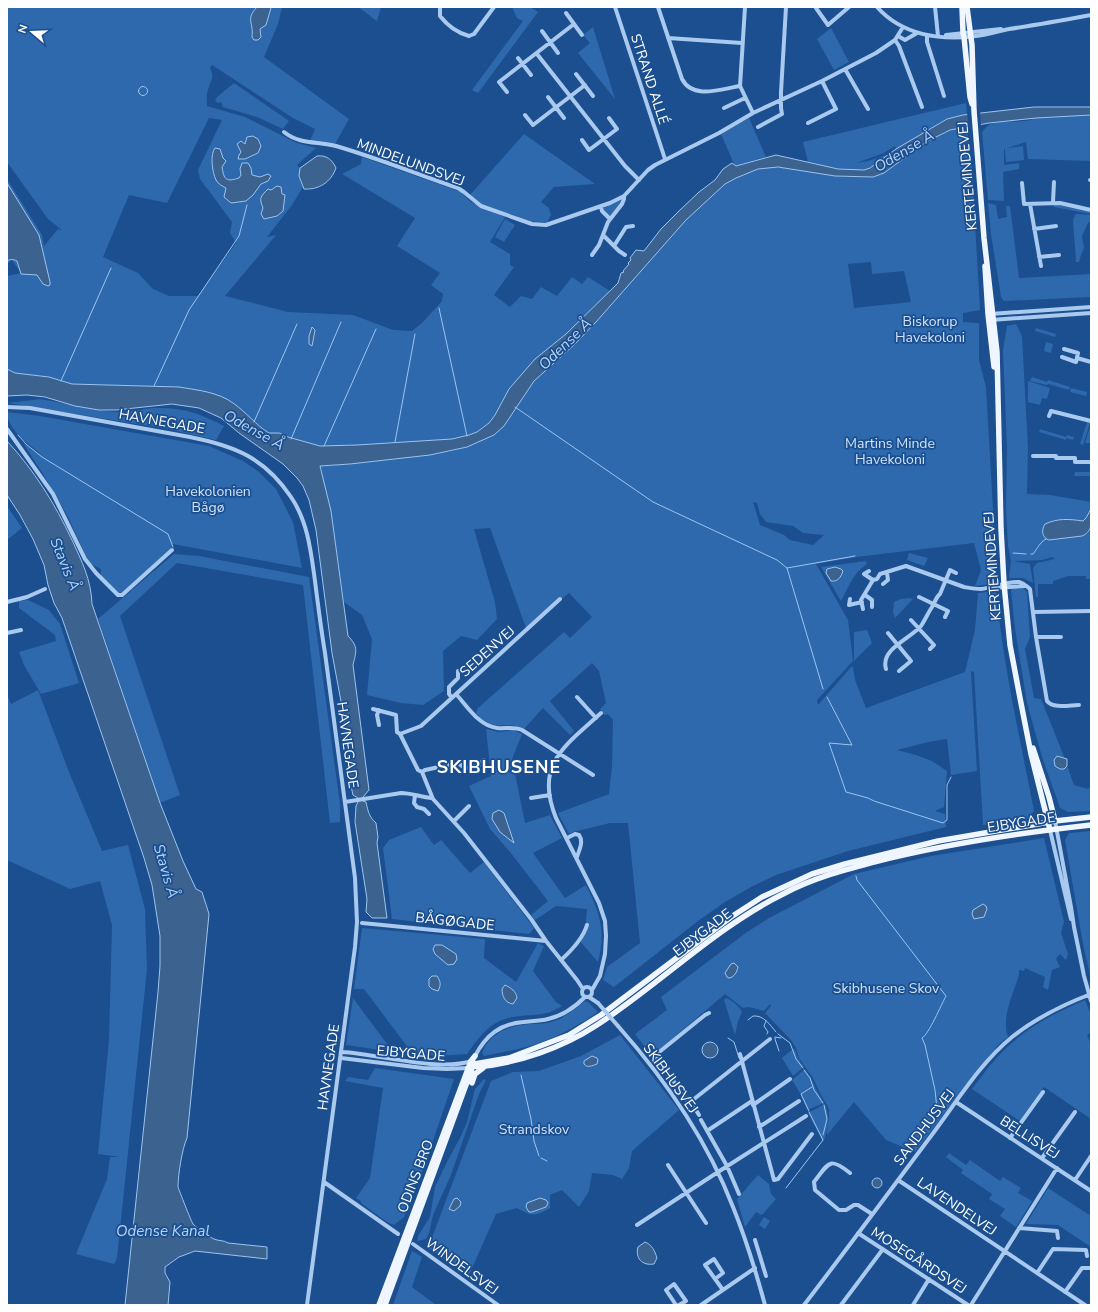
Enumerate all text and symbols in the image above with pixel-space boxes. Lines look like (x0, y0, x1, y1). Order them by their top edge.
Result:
north arrow (12, 12, 52, 52)
text: N (15, 23, 31, 35)
street label: STRAND ALLÉ (626, 31, 673, 127)
street label: KERTEMINDEVEJ (953, 121, 982, 231)
water label: Odense Å (870, 124, 938, 177)
street label: MINDELUNDSVEJ (354, 134, 467, 191)
park label: Biskorup Havekoloni (895, 312, 965, 347)
water label: Odense Å (533, 313, 596, 374)
water label: Odense Å (220, 404, 289, 455)
street label: HAVNEGADE (117, 405, 206, 438)
park label: Martins Minde Havekoloni (845, 434, 935, 469)
park label: Havekolonien Bågø (165, 482, 251, 517)
street label: KERTEMINDEVEJ (979, 511, 1006, 621)
water label: Stavis Å (45, 534, 86, 594)
street label: SEDENVEJ (456, 622, 519, 681)
street label: HAVNEGADE (332, 701, 363, 790)
district label: SKIBHUSENE (437, 755, 561, 779)
street label: EJBYGADE (986, 808, 1056, 837)
water label: Stavis Å (149, 841, 184, 901)
street label: EJBYGADE (669, 904, 735, 961)
street label: BÅGØGADE (415, 908, 495, 935)
park label: Skibhusene Skov (833, 979, 940, 998)
street label: HAVNEGADE (313, 1023, 344, 1112)
street label: SKIBHUSVEJ (639, 1039, 702, 1117)
street label: EJBYGADE (376, 1041, 446, 1066)
street label: SANDHUSVEJ (889, 1085, 959, 1169)
street label: BELLISVEJ (996, 1111, 1063, 1164)
park label: Strandskov (499, 1120, 570, 1139)
street label: ODINS BRO (393, 1137, 438, 1215)
street label: LAVENDELVEJ (913, 1173, 1000, 1240)
water label: Odense Kanal (116, 1221, 210, 1241)
street label: MOSEGÅRDSVEJ (867, 1222, 970, 1298)
street label: WINDELSVEJ (421, 1233, 502, 1299)

